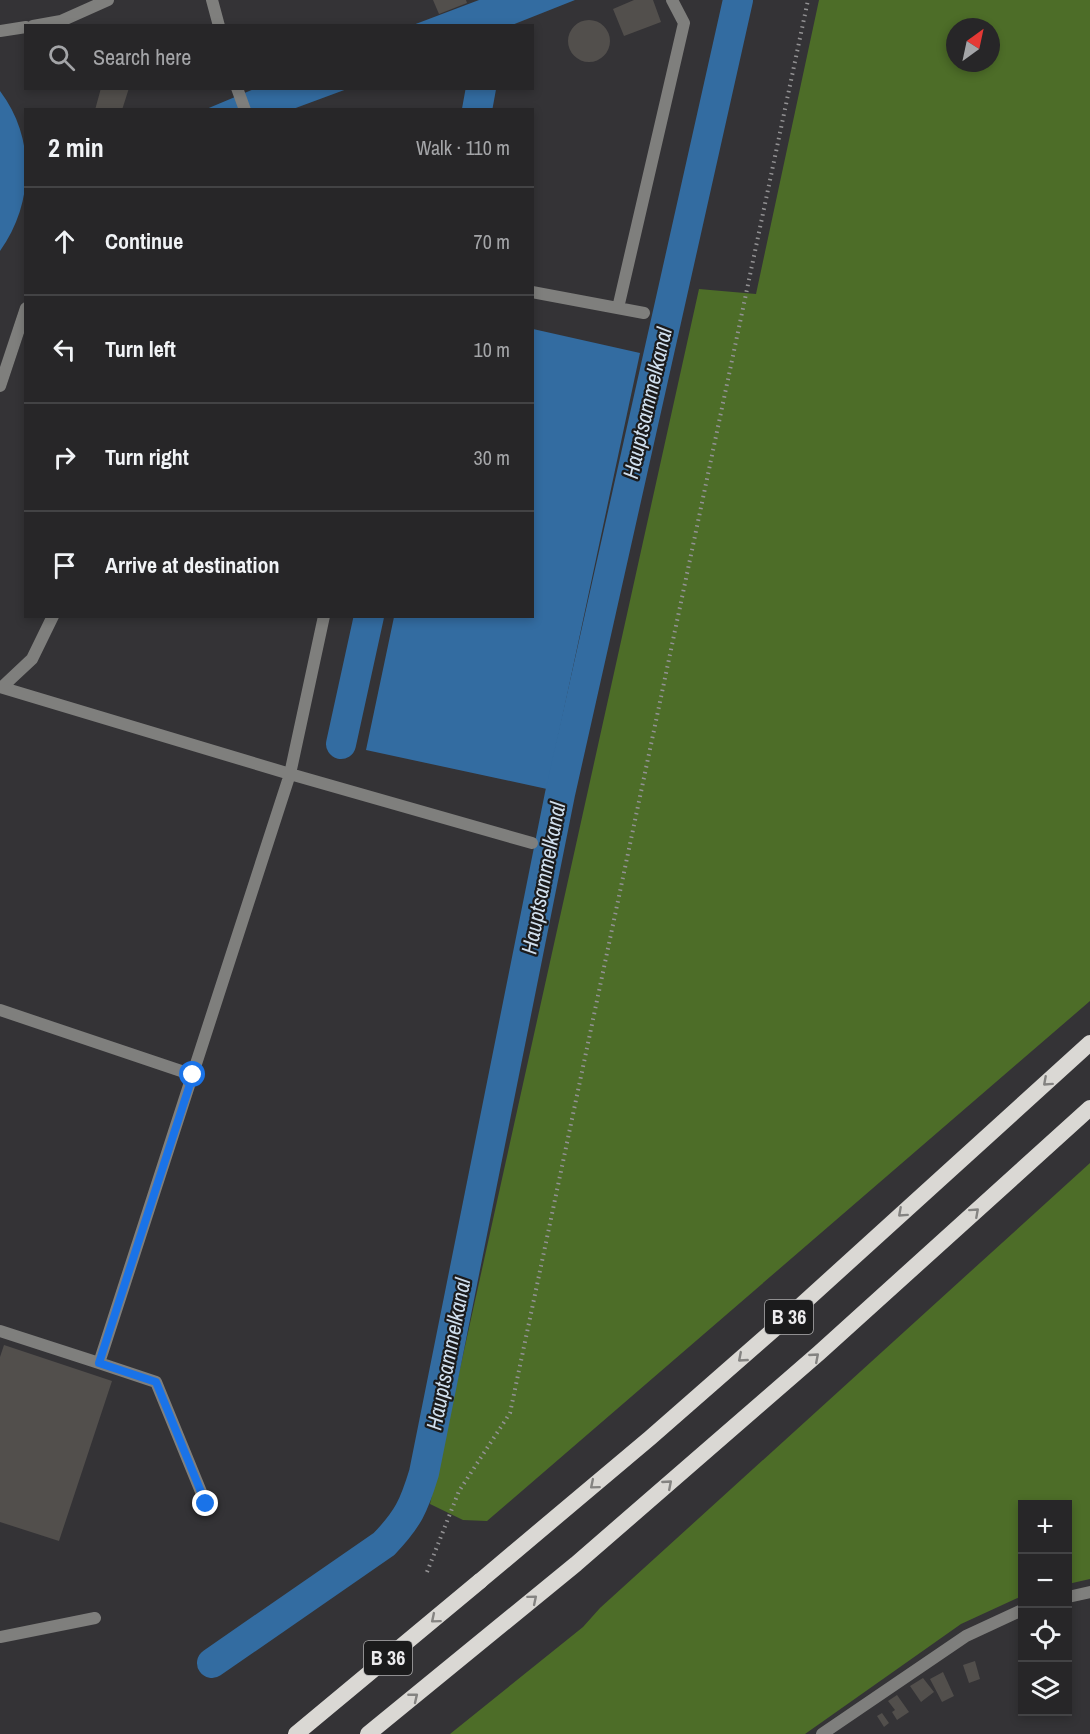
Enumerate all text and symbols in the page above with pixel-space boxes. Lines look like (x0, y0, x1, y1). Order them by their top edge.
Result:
north arrow (946, 18, 1000, 72)
search box (24, 24, 534, 90)
icon: search (45, 41, 78, 74)
text: Search here (93, 42, 191, 72)
text: 2 min (48, 130, 104, 165)
text: Walk · 110 m (416, 134, 510, 161)
icon: ahead (48, 225, 81, 258)
text: Continue (105, 226, 183, 256)
text: 70 m (474, 228, 510, 255)
water label: Hauptsammelkanal (615, 323, 679, 482)
icon: left (48, 333, 81, 366)
text: Turn left (105, 334, 176, 364)
text: 10 m (474, 336, 510, 363)
icon: right (48, 441, 81, 474)
text: Turn right (105, 442, 189, 472)
text: 30 m (474, 444, 510, 471)
icon: arrive (48, 549, 81, 582)
text: Arrive at destination (105, 550, 279, 580)
water label: Hauptsammelkanal (514, 798, 573, 957)
route start (179, 1061, 205, 1087)
one-way arrow (1043, 1075, 1053, 1086)
one-way arrow (899, 1206, 910, 1217)
one-way arrow (969, 1208, 979, 1219)
water label: Hauptsammelkanal (419, 1274, 478, 1433)
road number: B 36 (765, 1300, 813, 1334)
one-way arrow (738, 1351, 749, 1362)
one-way arrow (808, 1353, 819, 1364)
one-way arrow (590, 1478, 601, 1489)
one-way arrow (661, 1481, 672, 1492)
route end (192, 1490, 218, 1516)
map controls (1018, 1500, 1072, 1716)
button: + (1018, 1500, 1072, 1554)
button: − (1018, 1554, 1072, 1608)
one-way arrow (527, 1596, 538, 1607)
button: locate (1018, 1608, 1072, 1662)
one-way arrow (431, 1611, 442, 1622)
road number: B 36 (364, 1641, 412, 1675)
button: layers (1018, 1662, 1072, 1716)
one-way arrow (407, 1694, 418, 1705)

